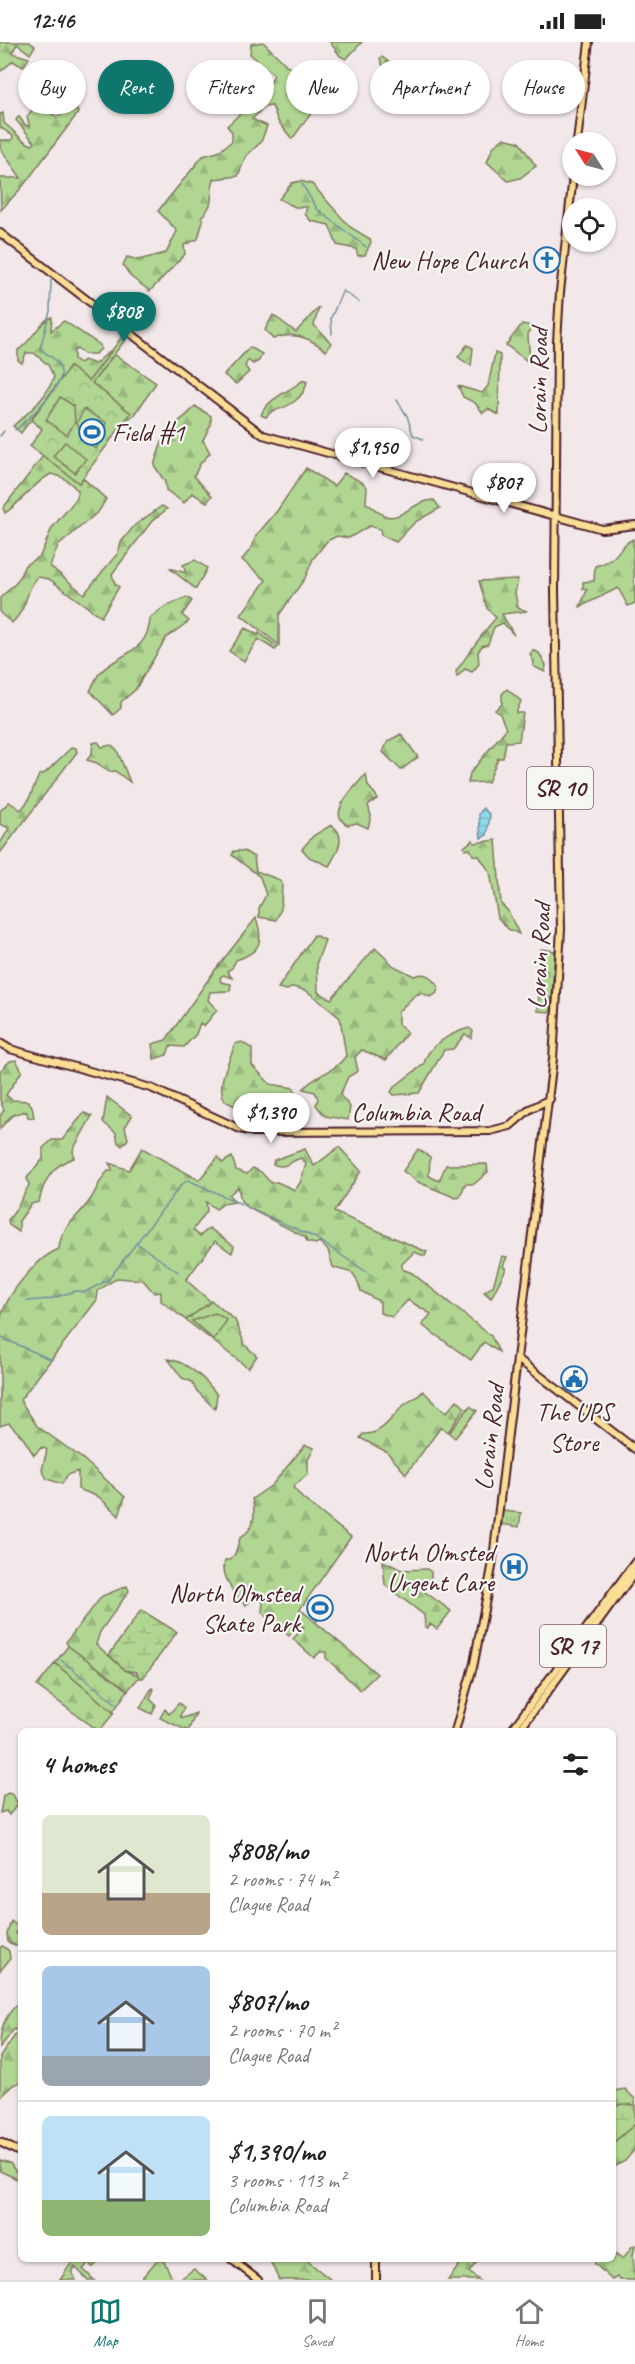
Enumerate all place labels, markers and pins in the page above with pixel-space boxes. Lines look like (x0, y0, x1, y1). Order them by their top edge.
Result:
place label: New Hope Church (371, 244, 529, 277)
church icon: New Hope Church (532, 245, 562, 275)
pin: $808 (88, 292, 160, 343)
place label: Field #1 (112, 416, 186, 449)
sports icon: Field #1 (77, 417, 107, 447)
pin: $1,950 (324, 428, 422, 479)
pin: $807 (468, 463, 540, 514)
pin: $1,390 (222, 1093, 320, 1144)
public building icon: The UPS Store (559, 1364, 589, 1394)
place label: The UPS Store (536, 1396, 616, 1459)
place label: North Olmsted Urgent Care (363, 1536, 498, 1599)
hospital icon: North Olmsted Urgent Care (499, 1552, 529, 1582)
place label: North Olmsted Skate Park (169, 1577, 304, 1640)
sports icon: North Olmsted Skate Park (305, 1593, 335, 1623)

